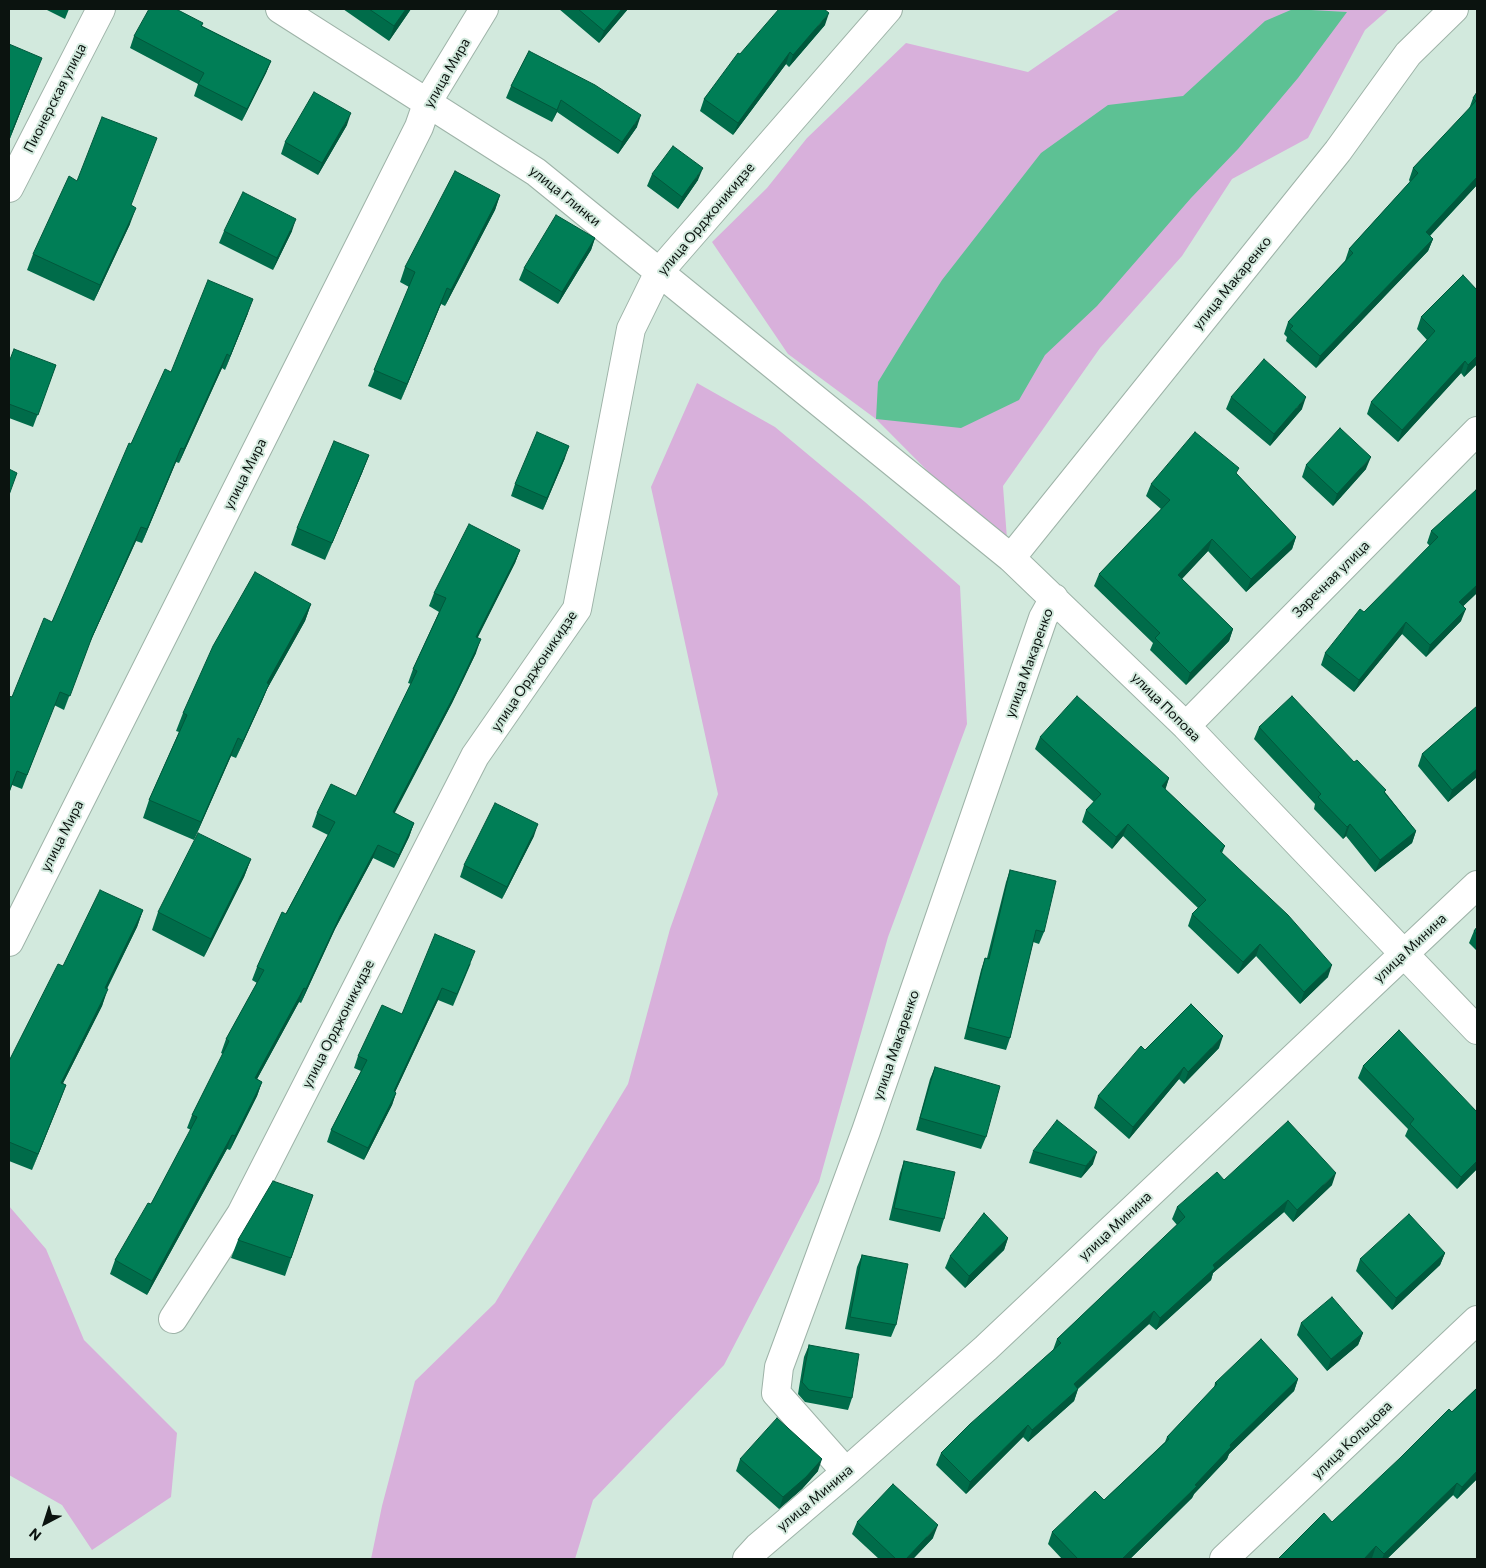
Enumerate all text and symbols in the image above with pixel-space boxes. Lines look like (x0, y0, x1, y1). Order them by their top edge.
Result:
street label: улица Мира (420, 35, 474, 111)
street label: Пионерская улица (20, 41, 90, 155)
street label: улица Орджоникидзе (654, 159, 758, 279)
street label: улица Глинки (526, 162, 604, 230)
street label: улица Макаренко (1189, 233, 1275, 333)
street label: улица Мира (220, 436, 270, 512)
street label: Заречная улица (1289, 537, 1373, 621)
street label: улица Макаренко (1001, 606, 1057, 720)
street label: улица Орджоникидзе (487, 608, 581, 734)
street label: улица Попова (1128, 669, 1204, 745)
street label: улица Мира (37, 798, 87, 874)
street label: улица Минина (1370, 910, 1450, 986)
street label: улица Орджоникидзе (298, 957, 378, 1091)
street label: улица Макаренко (869, 988, 923, 1102)
street label: улица Минина (1075, 1188, 1155, 1264)
street label: улица Кольцова (1309, 1398, 1395, 1482)
street label: улица Минина (774, 1461, 856, 1535)
north arrow (20, 1498, 70, 1548)
text: N (26, 1525, 45, 1545)

